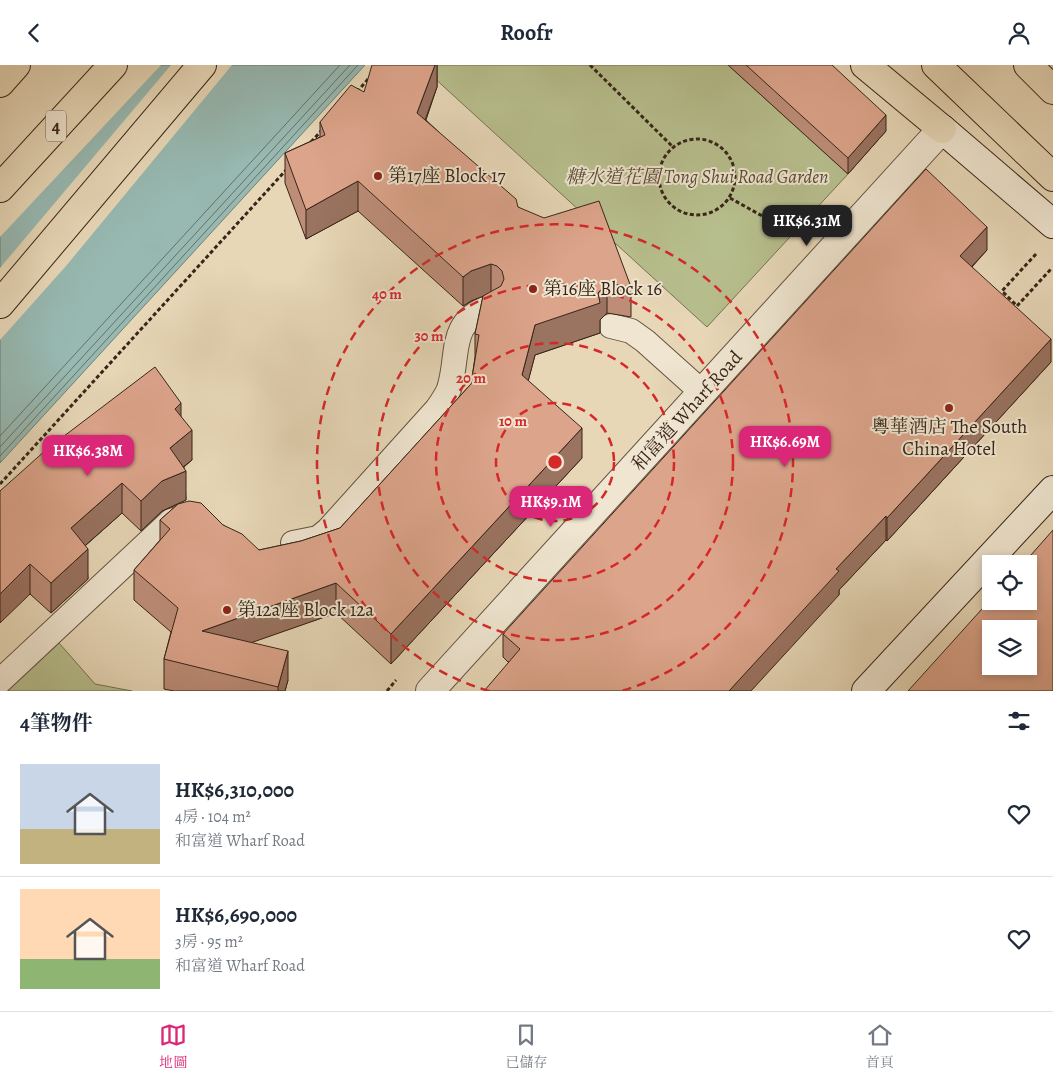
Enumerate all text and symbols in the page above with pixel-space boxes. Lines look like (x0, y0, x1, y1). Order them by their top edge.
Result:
text: Roofr (500, 18, 553, 48)
icon: back (20, 19, 48, 47)
icon: person (1005, 19, 1033, 47)
road number: 4 (46, 111, 66, 141)
place label: 第17座 Block 17 (388, 163, 505, 189)
park label: 糖水道花園 Tong Shui Road Garden (565, 164, 829, 190)
marker: 第17座 Block 17 (372, 170, 384, 182)
pin: HK$6.31M (755, 205, 859, 247)
text: HK$6.31M (773, 210, 841, 232)
place label: 第16座 Block 16 (543, 276, 662, 302)
marker: 第16座 Block 16 (527, 283, 539, 295)
text: 40 m (372, 284, 402, 304)
text: 30 m (414, 326, 444, 346)
street label: 和富道 Wharf Road (626, 344, 749, 477)
text: 20 m (456, 368, 486, 388)
marker: 粵華酒店 The South China Hotel (943, 402, 955, 414)
text: 10 m (499, 411, 527, 431)
place label: 粵華酒店 The South China Hotel (871, 414, 1027, 462)
pin: HK$6.69M (733, 425, 837, 468)
text: HK$6.69M (750, 431, 820, 453)
pin: HK$6.38M (36, 435, 140, 477)
text: HK$6.38M (53, 440, 123, 462)
centre of rings (546, 453, 564, 471)
pin: HK$9.1M (505, 485, 597, 528)
text: HK$9.1M (521, 491, 581, 513)
map controls (982, 555, 1037, 675)
button: locate (982, 555, 1037, 610)
place label: 第12a座 Block 12a (237, 597, 374, 623)
marker: 第12a座 Block 12a (221, 604, 233, 616)
button: layers (982, 620, 1037, 675)
icon: filters (1005, 707, 1033, 735)
text: 4筆物件 (20, 709, 93, 737)
text: HK$6,310,000 (175, 776, 294, 804)
icon: home (60, 784, 120, 844)
icon: heart (1005, 800, 1033, 828)
text: 4房 · 104 m² (175, 806, 251, 828)
text: 和富道 Wharf Road (175, 830, 305, 852)
text: HK$6,690,000 (175, 901, 297, 929)
icon: home (60, 909, 120, 969)
icon: heart (1005, 925, 1033, 953)
text: 3房 · 95 m² (175, 931, 243, 953)
text: 和富道 Wharf Road (175, 955, 305, 977)
tab: 地圖 (159, 1021, 187, 1072)
tab: 已儲存 (505, 1021, 547, 1072)
tab: 首頁 (866, 1021, 894, 1072)

